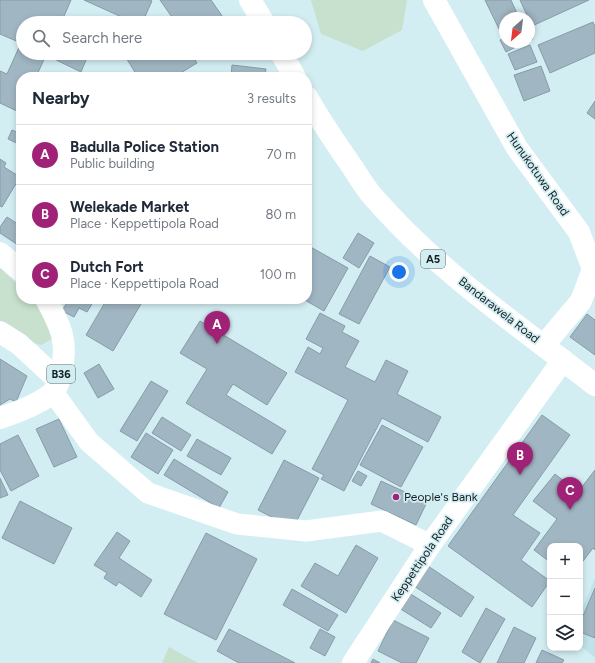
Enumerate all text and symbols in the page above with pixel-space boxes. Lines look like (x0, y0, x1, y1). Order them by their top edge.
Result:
north arrow (499, 12, 535, 48)
search box (16, 16, 312, 60)
icon: search (30, 27, 52, 49)
text: Search here (62, 29, 142, 47)
text: Nearby (32, 88, 90, 108)
text: 3 results (247, 91, 296, 106)
street label: Hunukotuwa Road (504, 129, 572, 219)
text: Badulla Police Station (70, 138, 219, 156)
text: A (40, 147, 50, 162)
text: 70 m (266, 147, 296, 162)
text: Public building (70, 156, 155, 171)
text: Welekade Market (70, 198, 190, 216)
text: B (41, 207, 49, 222)
text: 80 m (265, 207, 296, 222)
text: Place · Keppettipola Road (70, 216, 219, 231)
road number: A5 (421, 250, 445, 268)
text: Dutch Fort (70, 258, 144, 276)
your location (389, 262, 409, 282)
text: C (40, 267, 50, 282)
text: 100 m (260, 267, 296, 282)
street label: Bandarawela Road (456, 274, 542, 346)
text: Place · Keppettipola Road (70, 276, 219, 291)
pin: A (204, 311, 230, 344)
road number: B36 (47, 365, 75, 383)
pin: B (507, 442, 533, 475)
pin: C (557, 477, 583, 510)
place label: People's Bank (404, 490, 478, 504)
marker: People's Bank (391, 492, 401, 502)
street label: Keppettipola Road (388, 514, 456, 604)
map controls (547, 543, 583, 651)
button: + (547, 543, 583, 579)
button: − (547, 579, 583, 615)
button: layers (547, 615, 583, 651)

